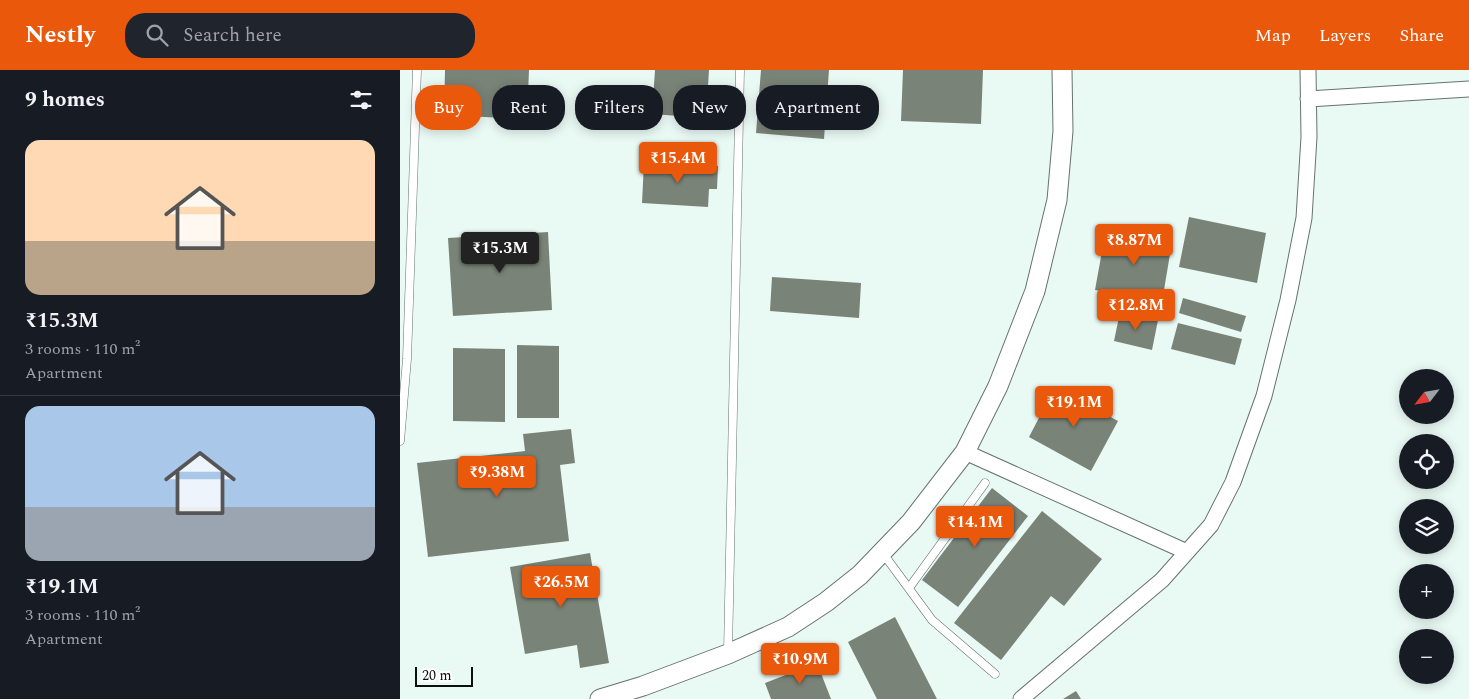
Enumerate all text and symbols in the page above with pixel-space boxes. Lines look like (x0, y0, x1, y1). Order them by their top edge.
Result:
search box (125, 13, 475, 58)
text: Nestly (25, 17, 95, 53)
icon: search (143, 21, 171, 49)
text: Search here (183, 21, 282, 50)
text: Map (1255, 22, 1291, 49)
text: Layers (1319, 22, 1371, 49)
text: Share (1399, 22, 1444, 49)
text: 9 homes (25, 84, 105, 116)
chip: Buy (415, 85, 482, 130)
chip: Rent (492, 85, 565, 130)
chip: Filters (575, 85, 663, 130)
chip: New (673, 85, 746, 130)
chip: Apartment (756, 85, 879, 130)
icon: filters (347, 86, 375, 114)
pin: ₹15.4M (637, 142, 719, 184)
text: ₹15.4M (650, 146, 706, 170)
icon: home (155, 173, 245, 263)
pin: ₹8.87M (1093, 224, 1175, 266)
text: ₹8.87M (1106, 228, 1162, 252)
pin: ₹15.3M (459, 232, 541, 274)
text: ₹15.3M (472, 236, 528, 260)
pin: ₹12.8M (1095, 288, 1177, 331)
text: ₹12.8M (1108, 293, 1164, 317)
text: ₹15.3M (25, 305, 99, 337)
text: 3 rooms · 110 m² (25, 337, 140, 361)
text: Apartment (25, 361, 103, 385)
north arrow (1399, 369, 1454, 424)
map controls (1399, 369, 1454, 684)
pin: ₹19.1M (1033, 386, 1115, 428)
text: ₹19.1M (1046, 390, 1102, 414)
button: locate (1399, 434, 1454, 489)
icon: home (155, 438, 245, 528)
pin: ₹9.38M (456, 456, 538, 498)
text: ₹9.38M (469, 460, 525, 484)
button: layers (1399, 499, 1454, 554)
pin: ₹14.1M (934, 506, 1016, 548)
text: ₹14.1M (947, 510, 1003, 534)
button: + (1399, 564, 1454, 619)
pin: ₹26.5M (520, 566, 602, 608)
text: ₹26.5M (533, 570, 589, 594)
text: ₹19.1M (25, 571, 99, 603)
text: 3 rooms · 110 m² (25, 603, 140, 627)
text: Apartment (25, 627, 103, 651)
button: − (1399, 629, 1454, 684)
pin: ₹10.9M (759, 642, 841, 685)
text: ₹10.9M (772, 647, 828, 671)
scale bar (415, 664, 472, 687)
text: 20 m (422, 665, 452, 686)

